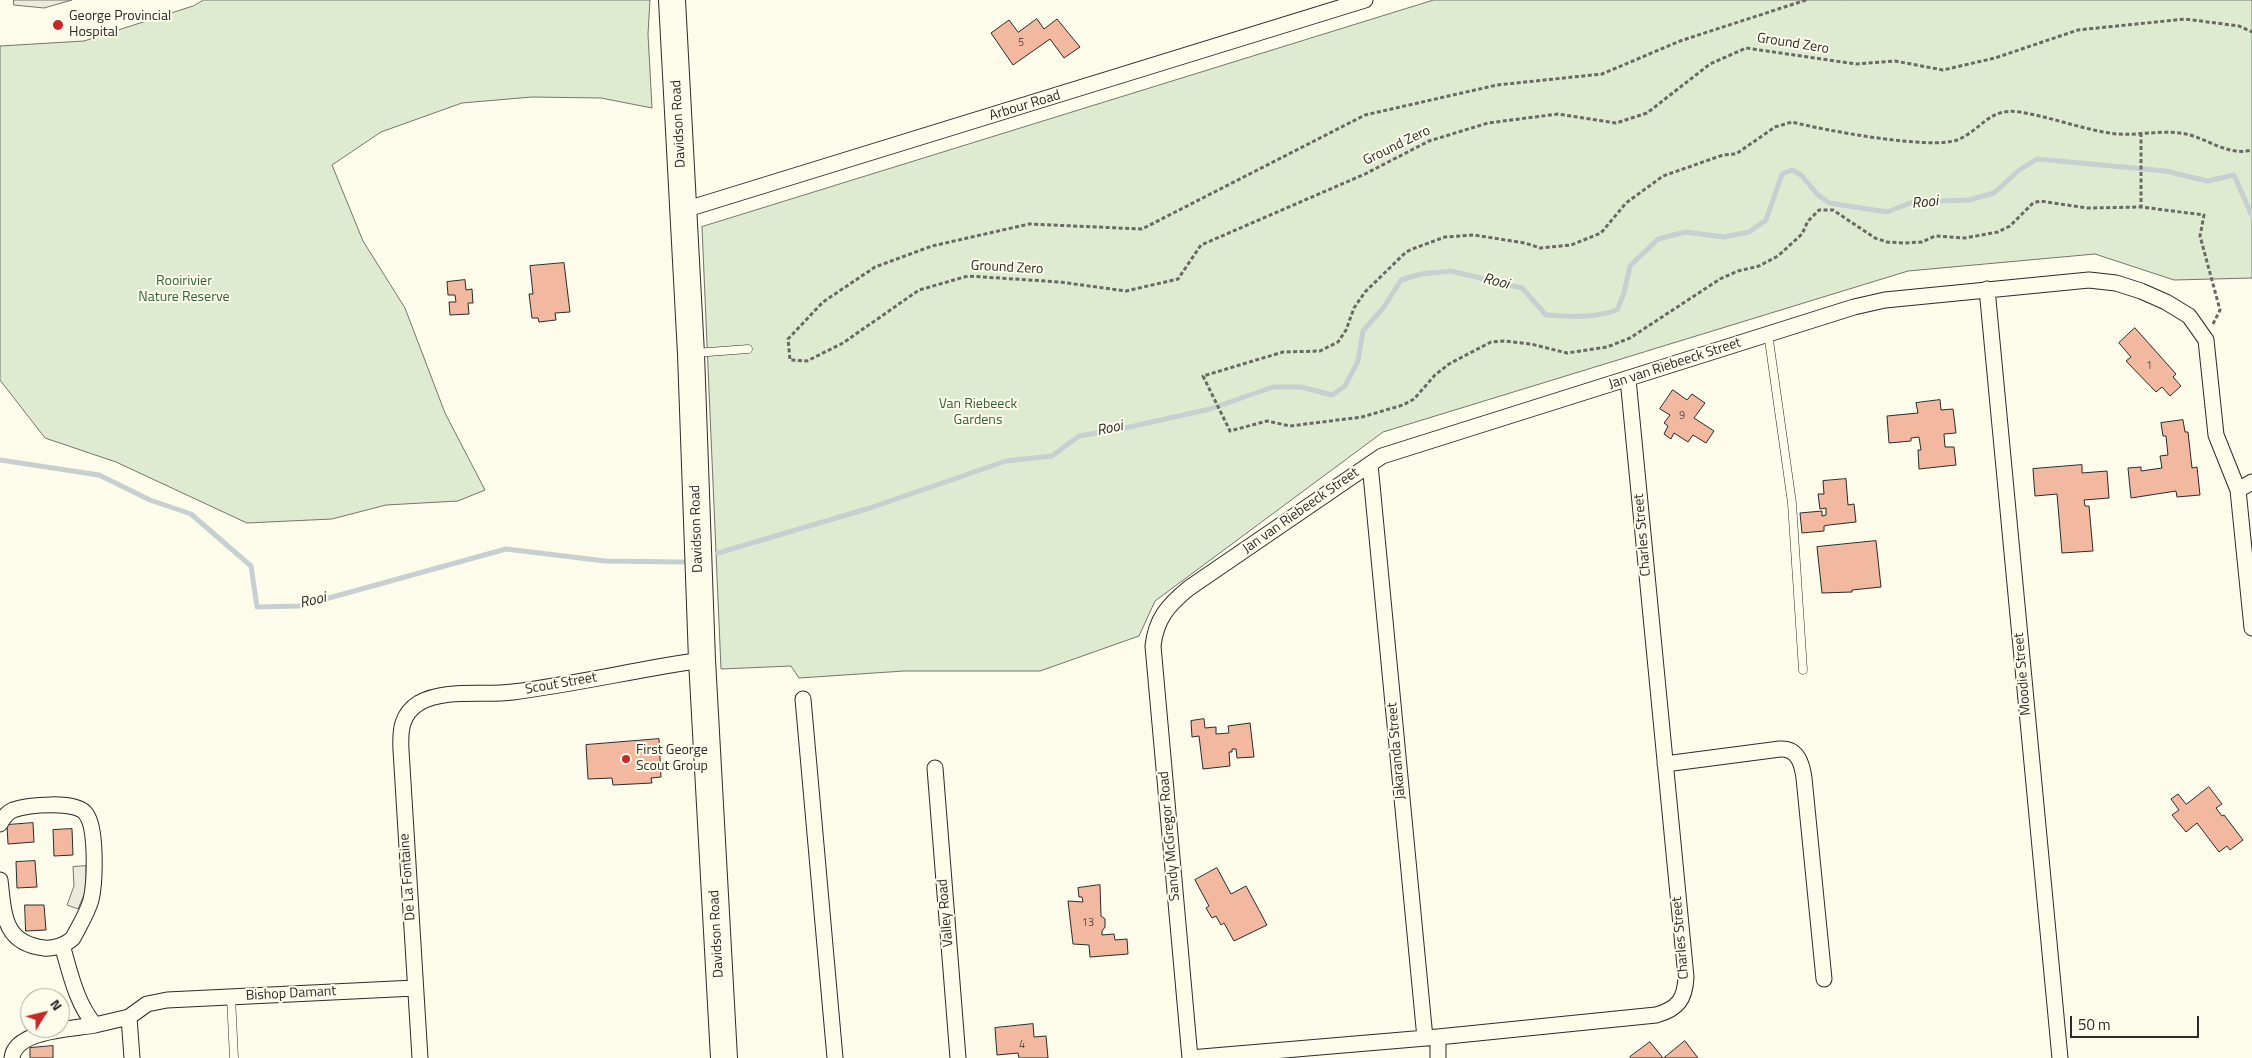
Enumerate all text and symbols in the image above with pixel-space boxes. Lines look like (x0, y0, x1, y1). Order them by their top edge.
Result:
place label: George Provincial Hospital (69, 9, 171, 41)
marker: George Provincial Hospital (51, 18, 65, 32)
street label: Ground Zero (1756, 30, 1830, 58)
house number: 5 (1018, 36, 1024, 50)
street label: Davidson Road (668, 80, 690, 168)
street label: Arbour Road (987, 87, 1063, 125)
street label: Ground Zero (1361, 123, 1433, 169)
water label: Rooi (1911, 193, 1939, 213)
street label: Ground Zero (970, 258, 1044, 278)
water label: Rooi (1481, 270, 1511, 294)
park label: Rooirivier Nature Reserve (138, 274, 230, 306)
street label: Jan van Riebeeck Street (1607, 335, 1743, 393)
house number: 1 (2146, 359, 2152, 373)
park label: Van Riebeeck Gardens (939, 397, 1017, 430)
house number: 9 (1679, 409, 1685, 423)
water label: Rooi (1095, 417, 1125, 441)
street label: Jan van Riebeeck Street (1240, 465, 1362, 557)
street label: Davidson Road (687, 485, 707, 573)
street label: Charles Street (1631, 493, 1655, 577)
water label: Rooi (298, 589, 328, 613)
street label: Moodie Street (2011, 632, 2035, 716)
street label: Scout Street (524, 669, 598, 699)
street label: Jakaranda Street (1384, 702, 1410, 800)
place label: First George Scout Group (636, 743, 708, 776)
marker: First George Scout Group (620, 753, 632, 765)
street label: Sandy McGregor Road (1156, 770, 1184, 902)
street label: De La Fontaine (397, 833, 419, 921)
street label: Valley Road (935, 878, 957, 948)
street label: Davidson Road (706, 890, 728, 978)
street label: Charles Street (1669, 896, 1693, 980)
house number: 13 (1082, 916, 1094, 930)
street label: Bishop Damant (245, 983, 337, 1005)
north arrow (20, 988, 70, 1038)
text: N (45, 994, 68, 1015)
scale bar (2072, 1006, 2201, 1038)
text: 50 m (2078, 1013, 2111, 1036)
house number: 4 (1019, 1038, 1025, 1052)

